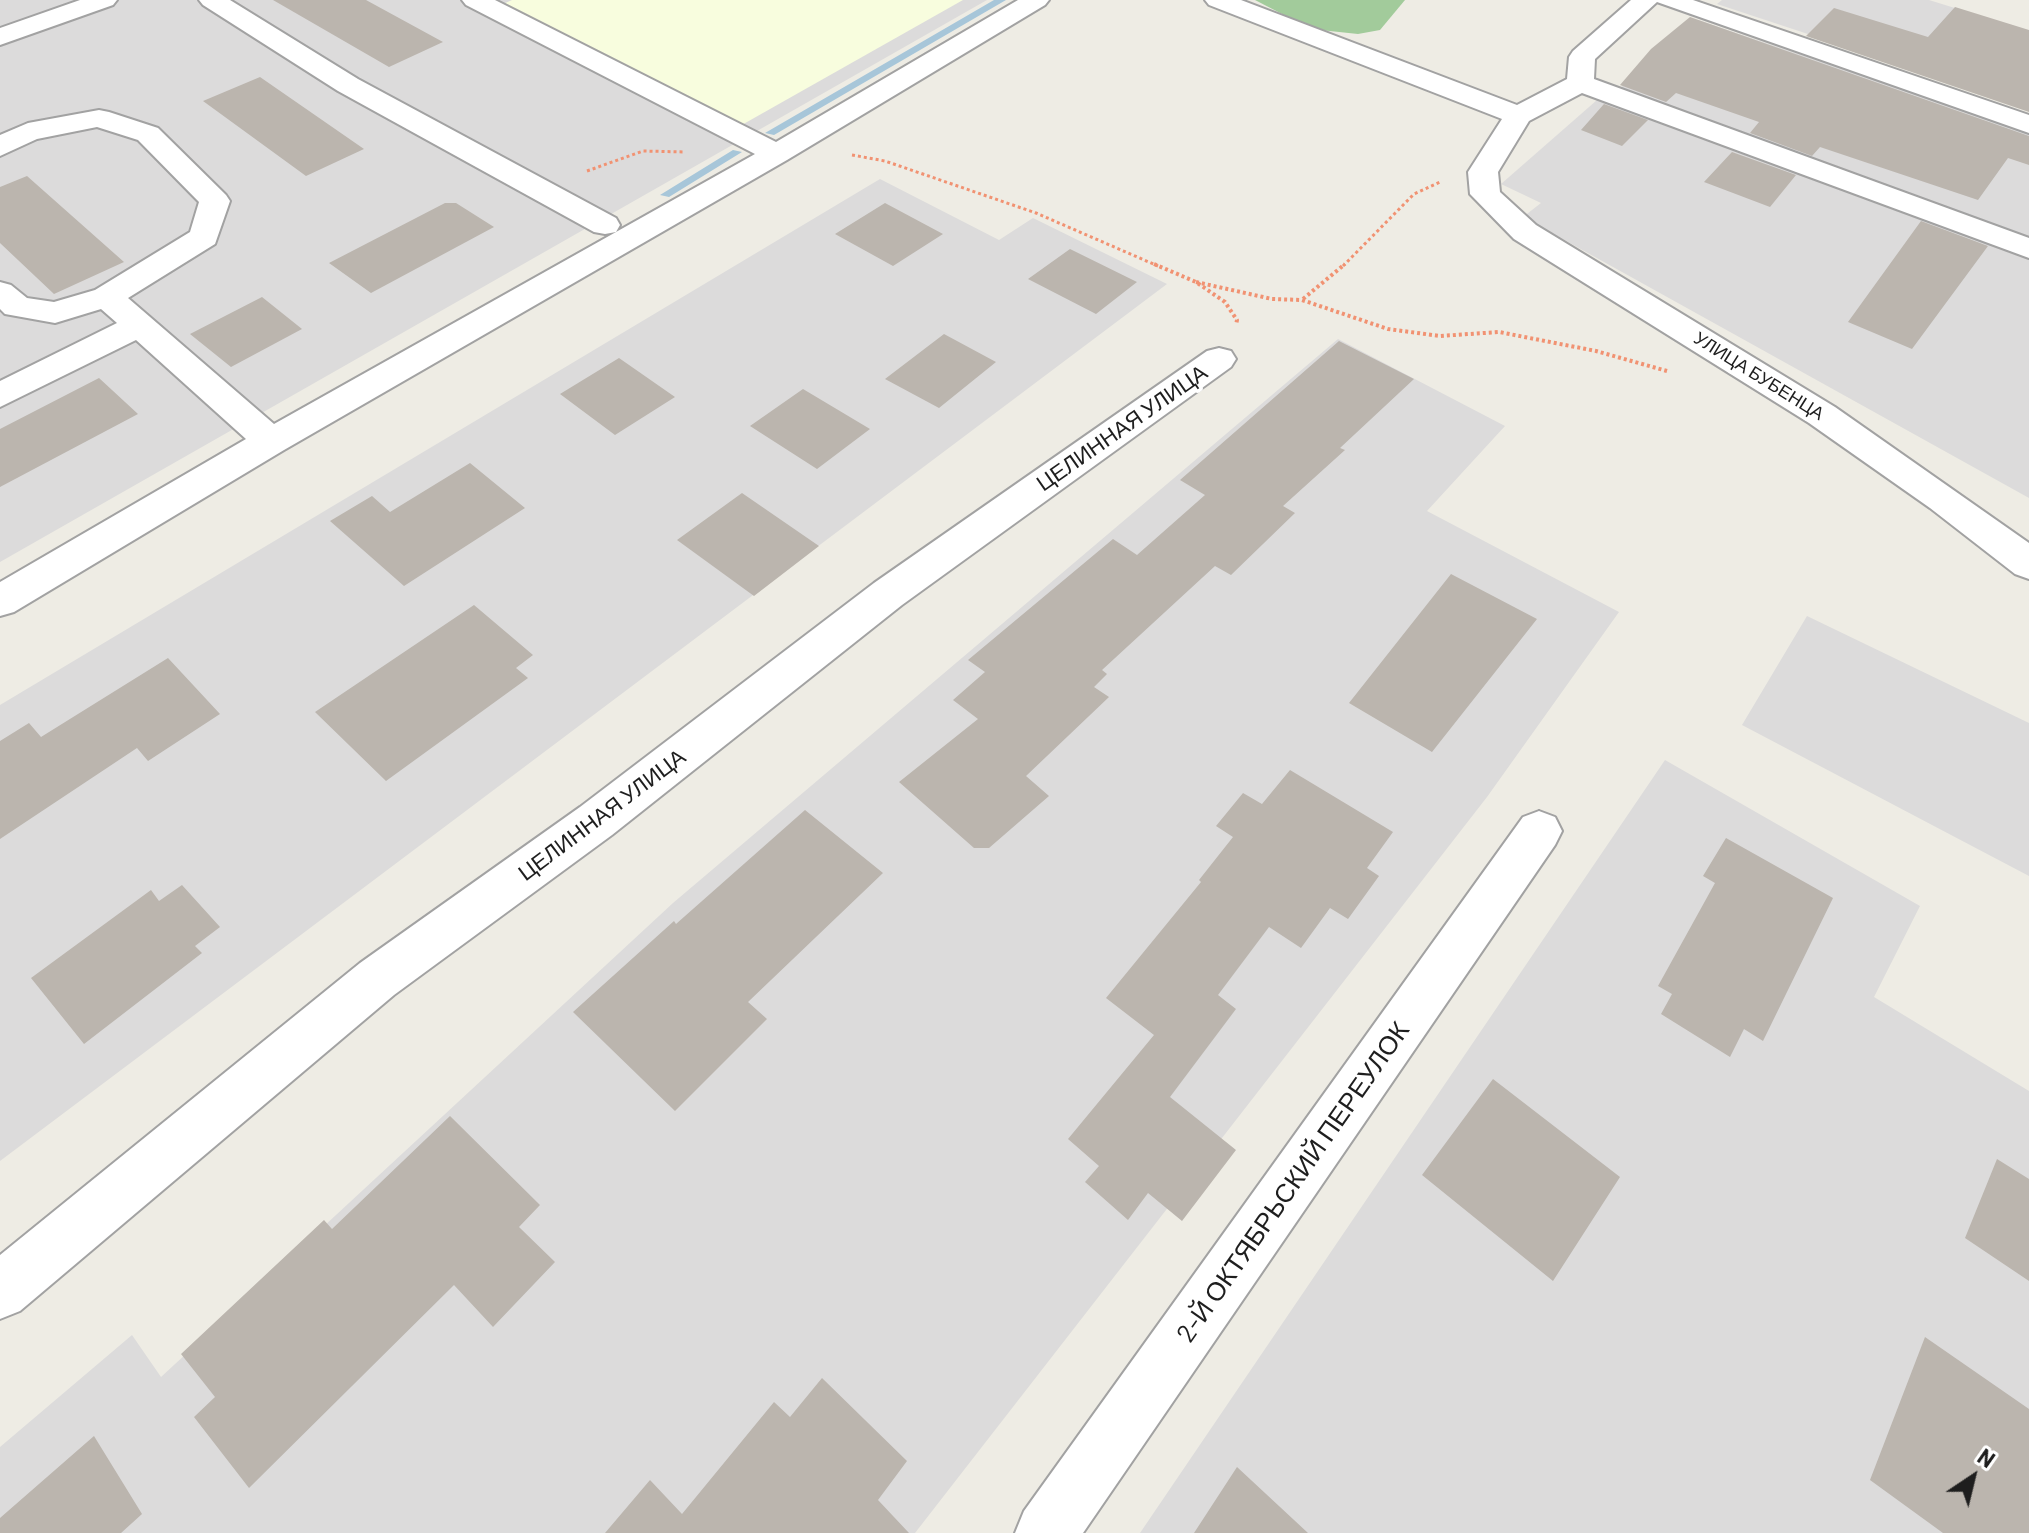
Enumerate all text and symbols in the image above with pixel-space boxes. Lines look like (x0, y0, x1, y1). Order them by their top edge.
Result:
street label: УЛИЦА БУБЕНЦА (1690, 327, 1828, 425)
street label: ЦЕЛИННАЯ УЛИЦА (1032, 359, 1212, 497)
street label: ЦЕЛИННАЯ УЛИЦА (513, 744, 691, 886)
street label: 2-Й ОКТЯБРЬСКИЙ ПЕРЕУЛОК (1170, 1016, 1416, 1348)
north arrow (1933, 1437, 2013, 1517)
text: N (1973, 1442, 2000, 1472)

